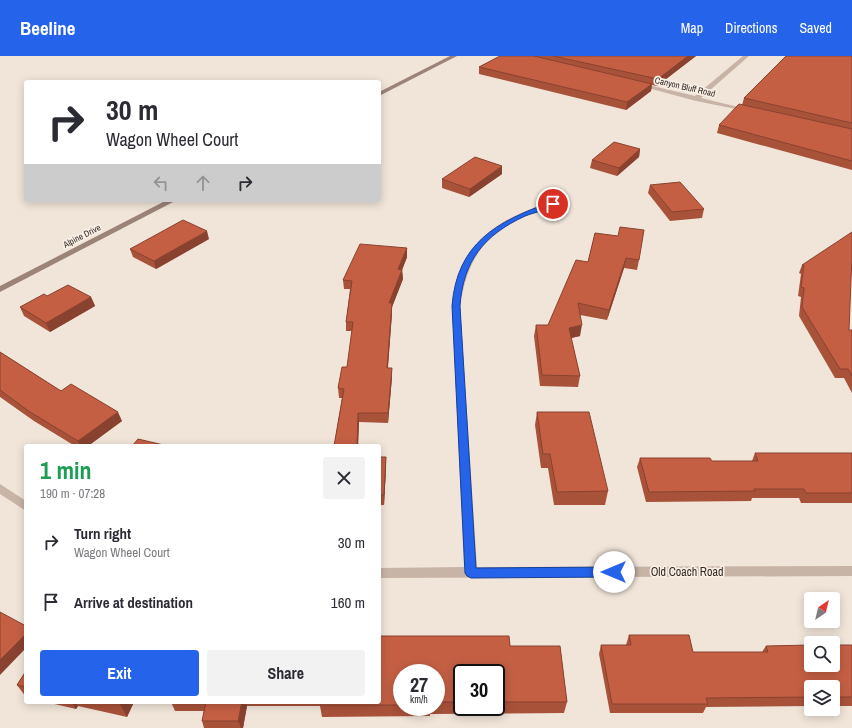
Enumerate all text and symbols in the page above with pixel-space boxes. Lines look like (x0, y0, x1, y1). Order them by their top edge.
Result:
text: Beeline (20, 15, 75, 41)
text: Map (681, 19, 703, 37)
text: Directions (725, 19, 777, 37)
text: Saved (799, 19, 832, 37)
street label: Canyon Bluff Road (654, 74, 716, 100)
text: 30 m (106, 91, 158, 129)
icon: right (40, 96, 92, 148)
text: Wagon Wheel Court (106, 127, 238, 152)
icon: left (150, 172, 172, 194)
icon: ahead (192, 172, 214, 194)
icon: right (234, 172, 256, 194)
pin (536, 187, 570, 221)
icon: arrive (542, 193, 564, 215)
street label: Alpine Drive (60, 221, 103, 251)
text: 1 min (40, 454, 91, 486)
button: close (323, 457, 365, 499)
text: 190 m · 07:28 (40, 485, 105, 502)
text: Turn right (74, 523, 131, 544)
icon: right (40, 531, 62, 553)
text: 30 m (338, 532, 365, 553)
text: Wagon Wheel Court (74, 544, 170, 561)
position arrow (593, 551, 635, 593)
street label: Old Coach Road (651, 564, 723, 580)
icon: arrive (40, 591, 62, 613)
text: Arrive at destination (74, 592, 193, 613)
text: 160 m (331, 592, 365, 613)
north arrow (804, 592, 840, 628)
map controls (804, 592, 840, 716)
button: search (804, 636, 840, 672)
button: Exit (40, 650, 199, 696)
button: Share (207, 650, 365, 696)
speed limit sign: 30 (453, 664, 505, 716)
text: 27 (410, 671, 428, 698)
button: layers (804, 680, 840, 716)
text: km/h (410, 693, 428, 706)

